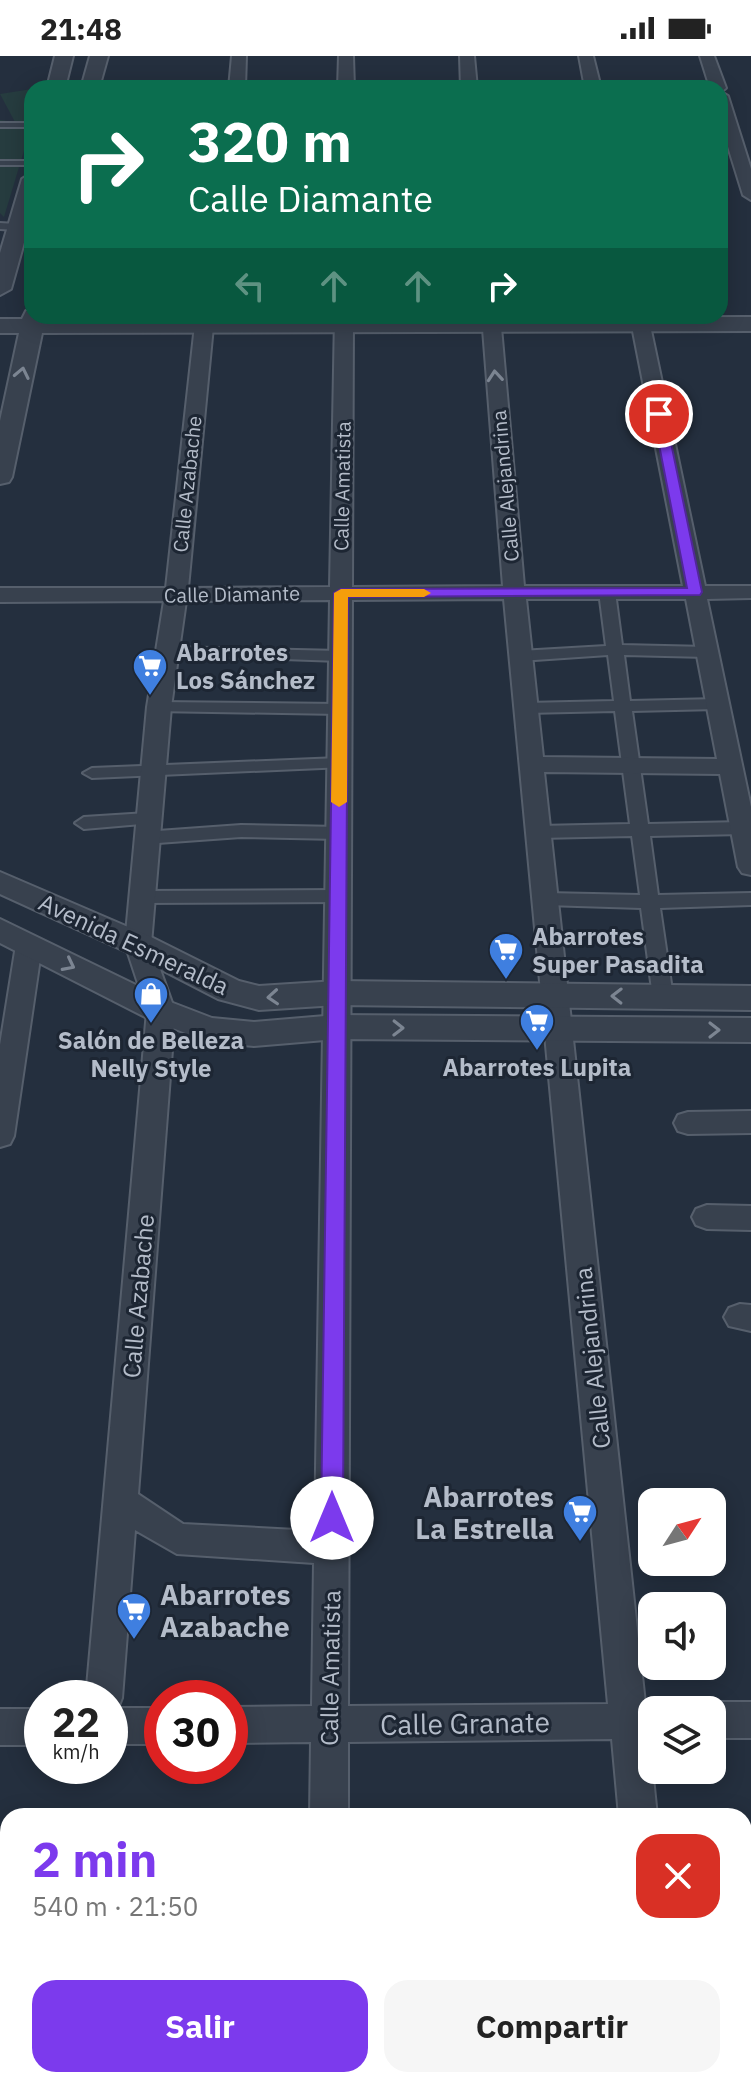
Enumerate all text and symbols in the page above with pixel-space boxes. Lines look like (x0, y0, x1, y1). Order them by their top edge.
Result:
text: 21:48 (40, 9, 122, 48)
text: 320 m (188, 105, 352, 177)
icon: right (56, 112, 160, 216)
text: Calle Diamante (188, 175, 433, 222)
icon: left (228, 264, 272, 308)
icon: ahead (312, 264, 356, 308)
icon: ahead (396, 264, 440, 308)
icon: right (480, 264, 524, 308)
one-way arrow (13, 367, 30, 380)
one-way arrow (487, 369, 504, 382)
pin (625, 380, 693, 448)
icon: arrive (637, 392, 681, 436)
street label: Calle Alejandrina (485, 409, 525, 563)
street label: Calle Azabache (166, 414, 208, 554)
street label: Calle Amatista (327, 421, 357, 551)
street label: Calle Diamante (164, 579, 300, 609)
place label: Abarrotes Los Sánchez (176, 636, 315, 696)
supermarket icon: Abarrotes Los Sánchez (131, 647, 169, 697)
street label: Avenida Esmeralda (34, 886, 234, 1002)
place label: Abarrotes Super Pasadita (532, 920, 704, 980)
supermarket icon: Abarrotes Super Pasadita (487, 931, 525, 981)
one-way arrow (61, 955, 76, 971)
shop icon: Salón de Belleza Nelly Style (132, 975, 170, 1025)
one-way arrow (266, 988, 279, 1005)
one-way arrow (610, 988, 623, 1005)
supermarket icon: Abarrotes Lupita (518, 1002, 556, 1052)
one-way arrow (392, 1019, 405, 1037)
one-way arrow (708, 1021, 721, 1039)
place label: Salón de Belleza Nelly Style (58, 1024, 244, 1084)
place label: Abarrotes Lupita (443, 1051, 631, 1083)
street label: Calle Azabache (115, 1213, 161, 1379)
street label: Calle Alejandrina (567, 1266, 617, 1450)
position arrow (290, 1476, 374, 1560)
place label: Abarrotes La Estrella (415, 1478, 554, 1547)
north arrow (638, 1488, 726, 1576)
map controls (638, 1488, 726, 1784)
supermarket icon: Abarrotes La Estrella (561, 1493, 599, 1543)
place label: Abarrotes Azabache (160, 1576, 291, 1645)
street label: Calle Amatista (313, 1590, 347, 1746)
supermarket icon: Abarrotes Azabache (115, 1591, 153, 1641)
button: sound (638, 1592, 726, 1680)
speed limit sign: 30 (144, 1680, 248, 1784)
text: 22 (52, 1696, 100, 1748)
button: layers (638, 1696, 726, 1784)
street label: Calle Granate (380, 1703, 550, 1743)
text: km/h (52, 1738, 100, 1765)
text: 2 min (32, 1828, 157, 1890)
button: close (636, 1834, 720, 1918)
text: 540 m · 21:50 (32, 1889, 198, 1923)
button: Salir (32, 1980, 368, 2072)
button: Compartir (384, 1980, 720, 2072)

